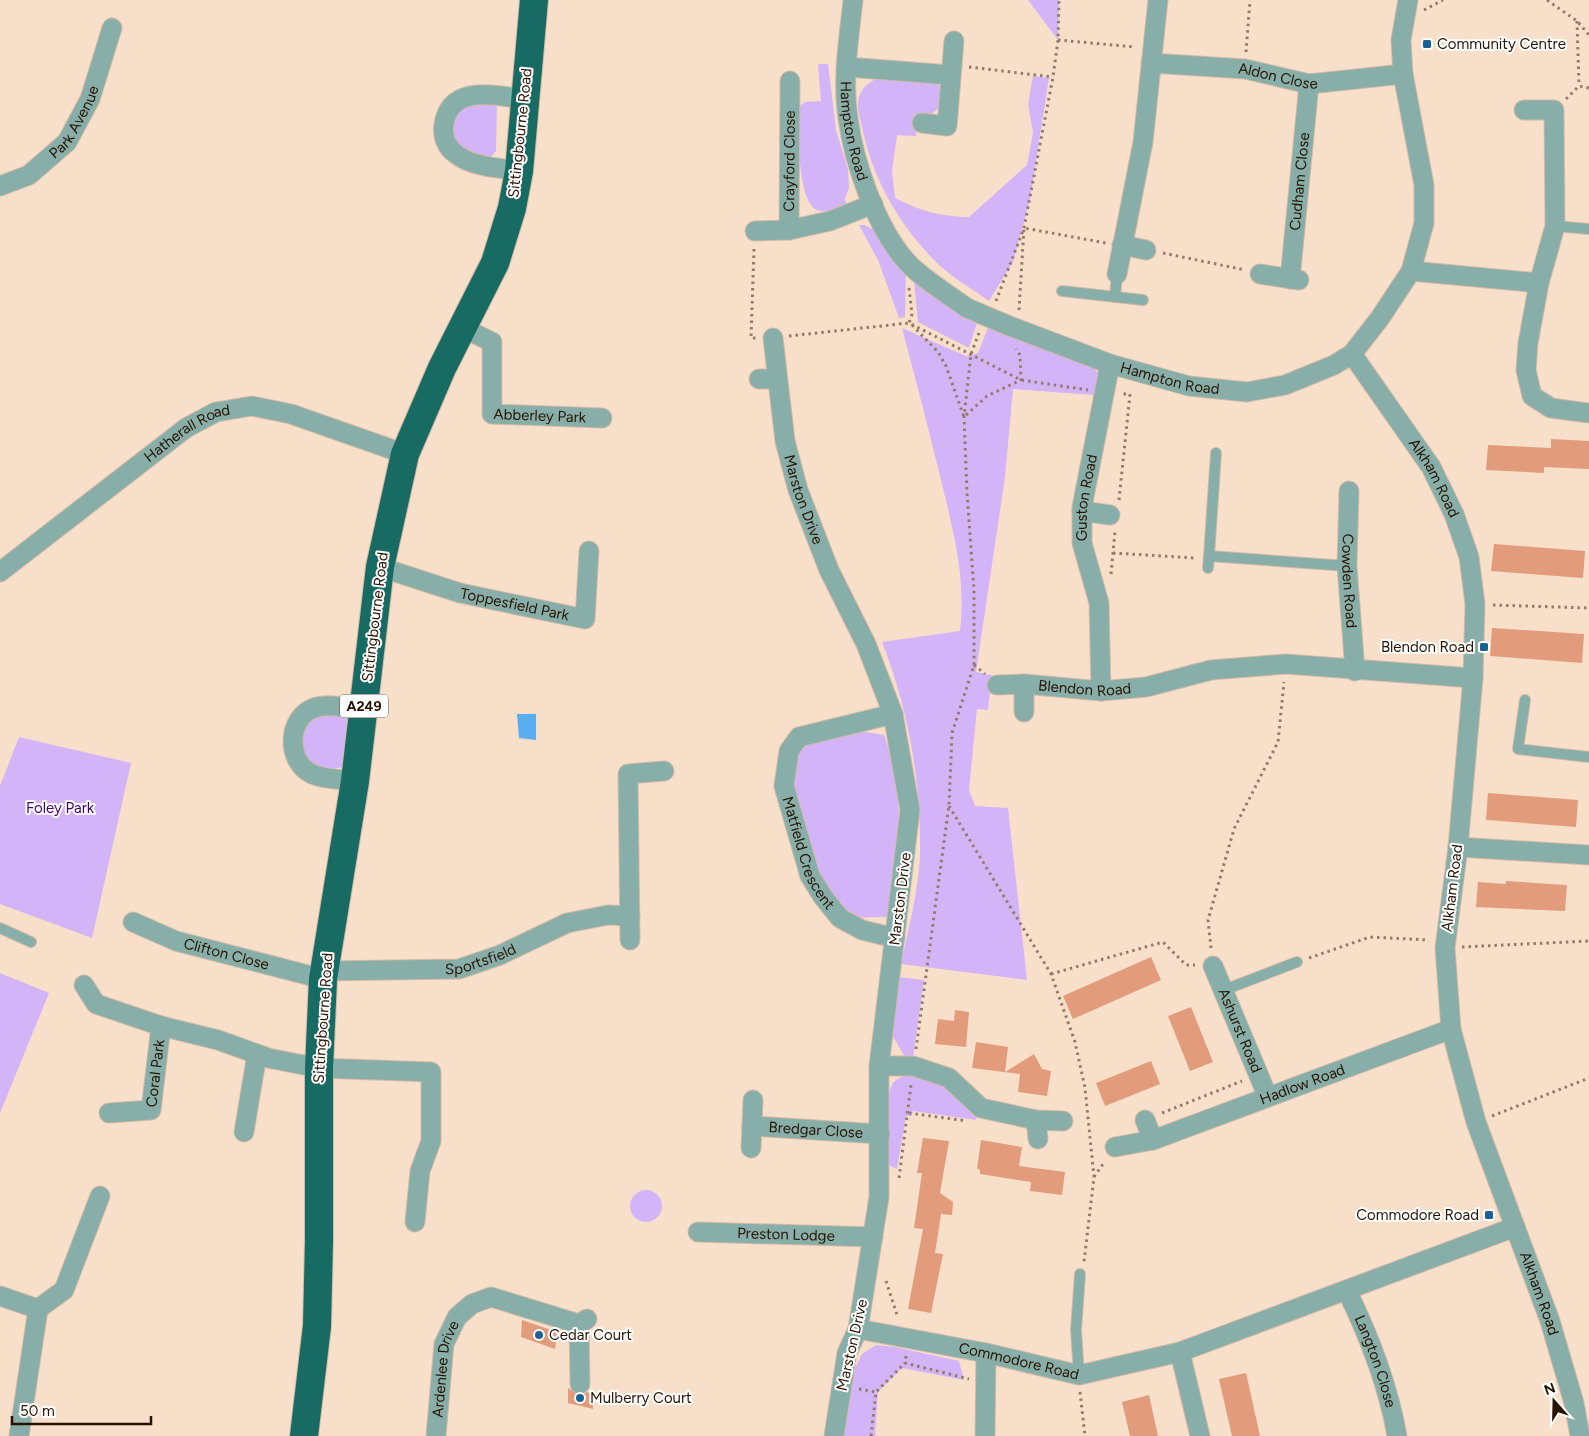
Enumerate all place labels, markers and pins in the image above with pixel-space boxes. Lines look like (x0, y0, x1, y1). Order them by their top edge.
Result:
place label: Community Centre (1437, 35, 1566, 53)
marker: Community Centre (1421, 38, 1433, 50)
place label: Blendon Road (1381, 638, 1474, 656)
marker: Blendon Road (1478, 641, 1490, 653)
place label: Commodore Road (1356, 1206, 1479, 1224)
marker: Commodore Road (1483, 1209, 1495, 1221)
place label: Cedar Court (549, 1326, 632, 1344)
marker: Cedar Court (533, 1329, 545, 1341)
place label: Mulberry Court (590, 1389, 692, 1407)
marker: Mulberry Court (574, 1392, 586, 1404)

